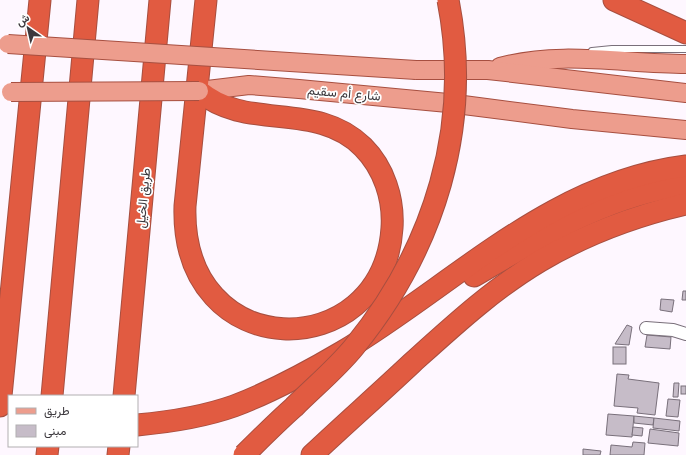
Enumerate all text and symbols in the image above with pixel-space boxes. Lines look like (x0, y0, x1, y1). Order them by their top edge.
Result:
north arrow (8, 8, 48, 48)
text: ش (13, 10, 32, 29)
street label: شارع أم سقيم (307, 81, 381, 106)
street label: طريق الخيل (132, 167, 154, 229)
legend (8, 395, 138, 447)
text: طريق (44, 403, 70, 419)
text: مبنى (44, 423, 66, 439)

